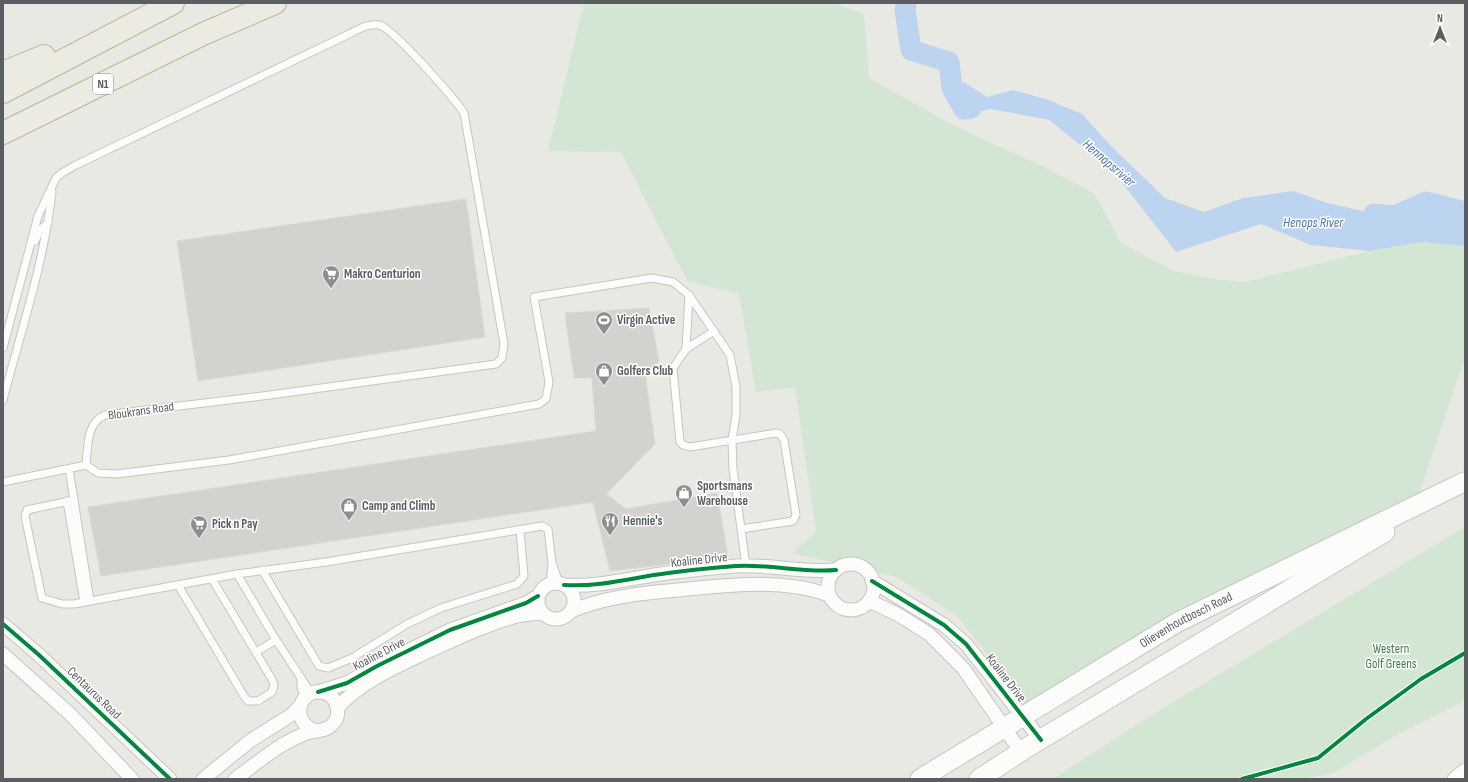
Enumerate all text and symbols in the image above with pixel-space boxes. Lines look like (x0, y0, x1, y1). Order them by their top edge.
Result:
north arrow (1420, 8, 1460, 48)
text: N (1437, 12, 1443, 25)
road number: N1 (93, 74, 113, 94)
water label: Hennopsrivier (1079, 136, 1140, 191)
water label: Henops River (1283, 214, 1344, 231)
supermarket icon: Makro Centurion (321, 264, 341, 289)
place label: Makro Centurion (344, 266, 421, 282)
sports icon: Virgin Active (594, 310, 614, 335)
place label: Virgin Active (617, 312, 676, 328)
shop icon: Golfers Club (594, 361, 614, 386)
place label: Golfers Club (617, 363, 673, 379)
street label: Bloukrans Road (107, 398, 175, 424)
place label: Sportsmans Warehouse (697, 478, 752, 509)
shop icon: Sportsmans Warehouse (674, 483, 694, 508)
shop icon: Camp and Climb (339, 496, 359, 521)
place label: Camp and Climb (362, 498, 436, 514)
restaurant icon: Hennie's (600, 511, 620, 536)
place label: Hennie's (623, 513, 663, 529)
supermarket icon: Pick n Pay (189, 514, 209, 539)
place label: Pick n Pay (212, 516, 258, 532)
street label: Koaline Drive (670, 549, 728, 571)
street label: Olievenhoutbosch Road (1137, 589, 1235, 651)
street label: Koaline Drive (350, 634, 408, 674)
park label: Western Golf Greens (1366, 641, 1417, 672)
street label: Koaline Drive (982, 651, 1030, 705)
street label: Centaurus Road (64, 663, 124, 723)

